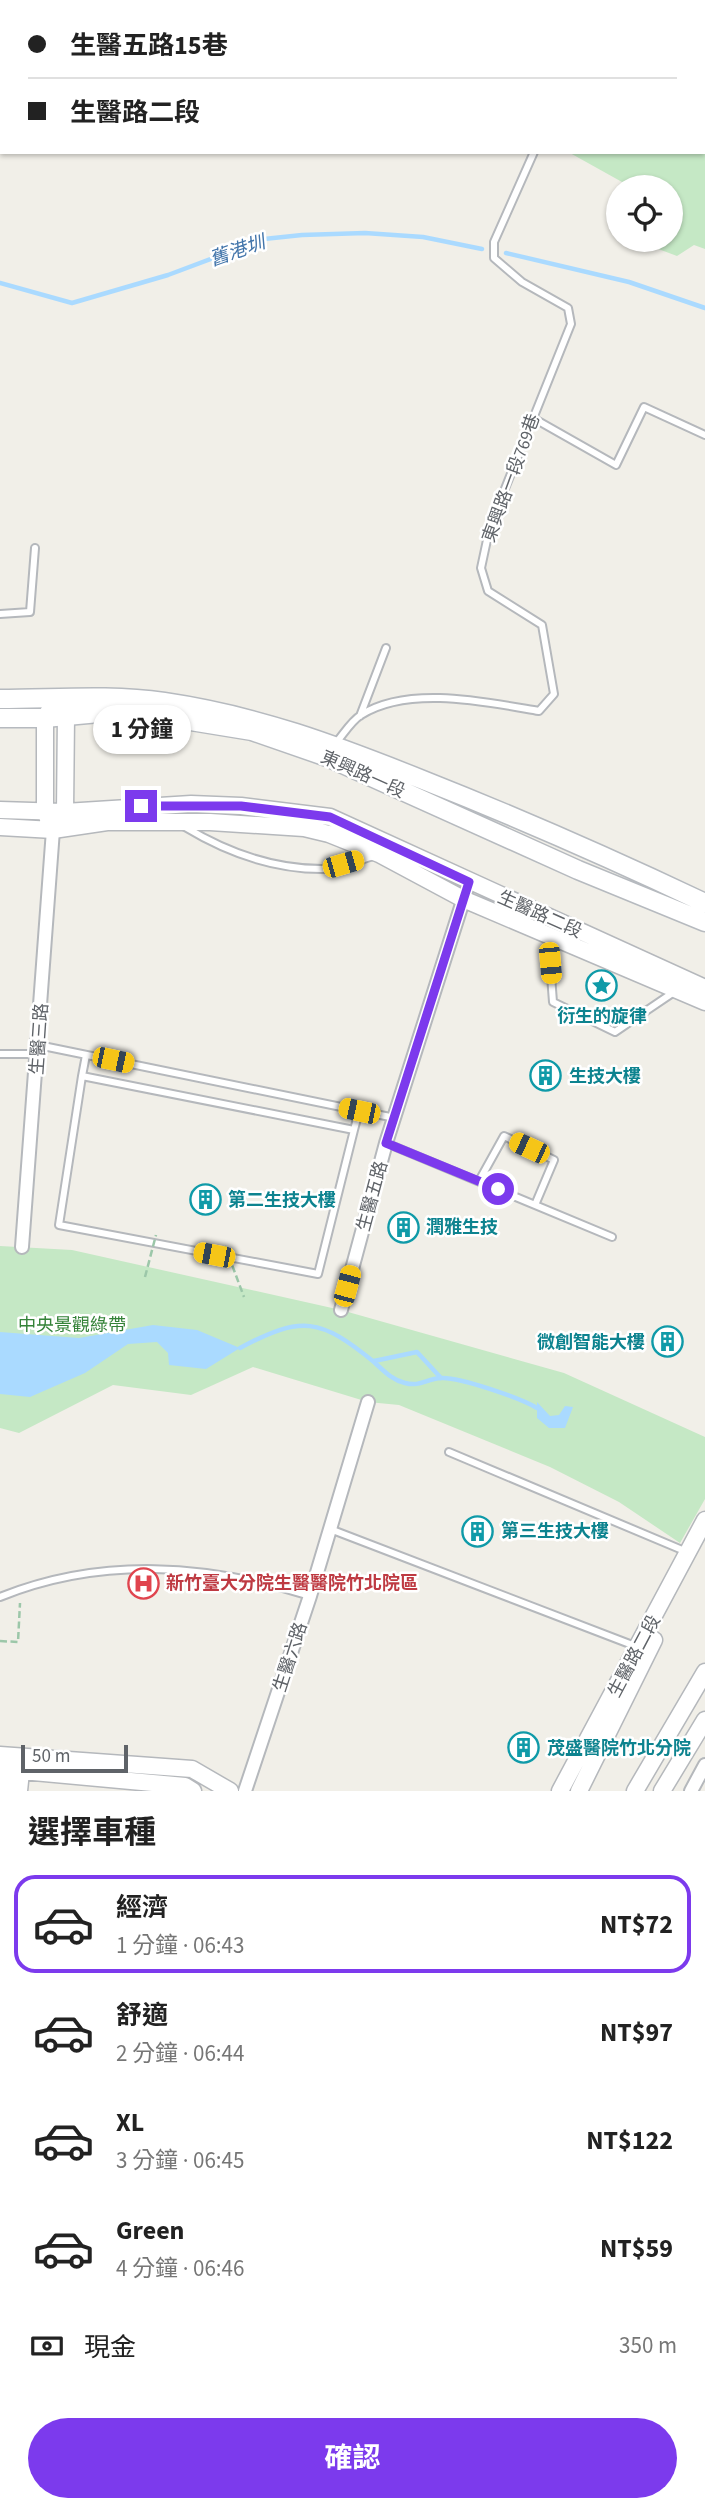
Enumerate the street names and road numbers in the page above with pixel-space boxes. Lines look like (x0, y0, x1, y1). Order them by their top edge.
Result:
street label: 東興路一段769巷 (477, 411, 546, 546)
street label: 東興路一段 (317, 745, 409, 804)
street label: 生醫路二段 (494, 885, 586, 944)
street label: 生醫三路 (25, 1002, 54, 1076)
street label: 生醫五路 (351, 1158, 394, 1234)
street label: 生醫路二段 (602, 1611, 667, 1702)
street label: 生醫六路 (267, 1619, 313, 1695)

